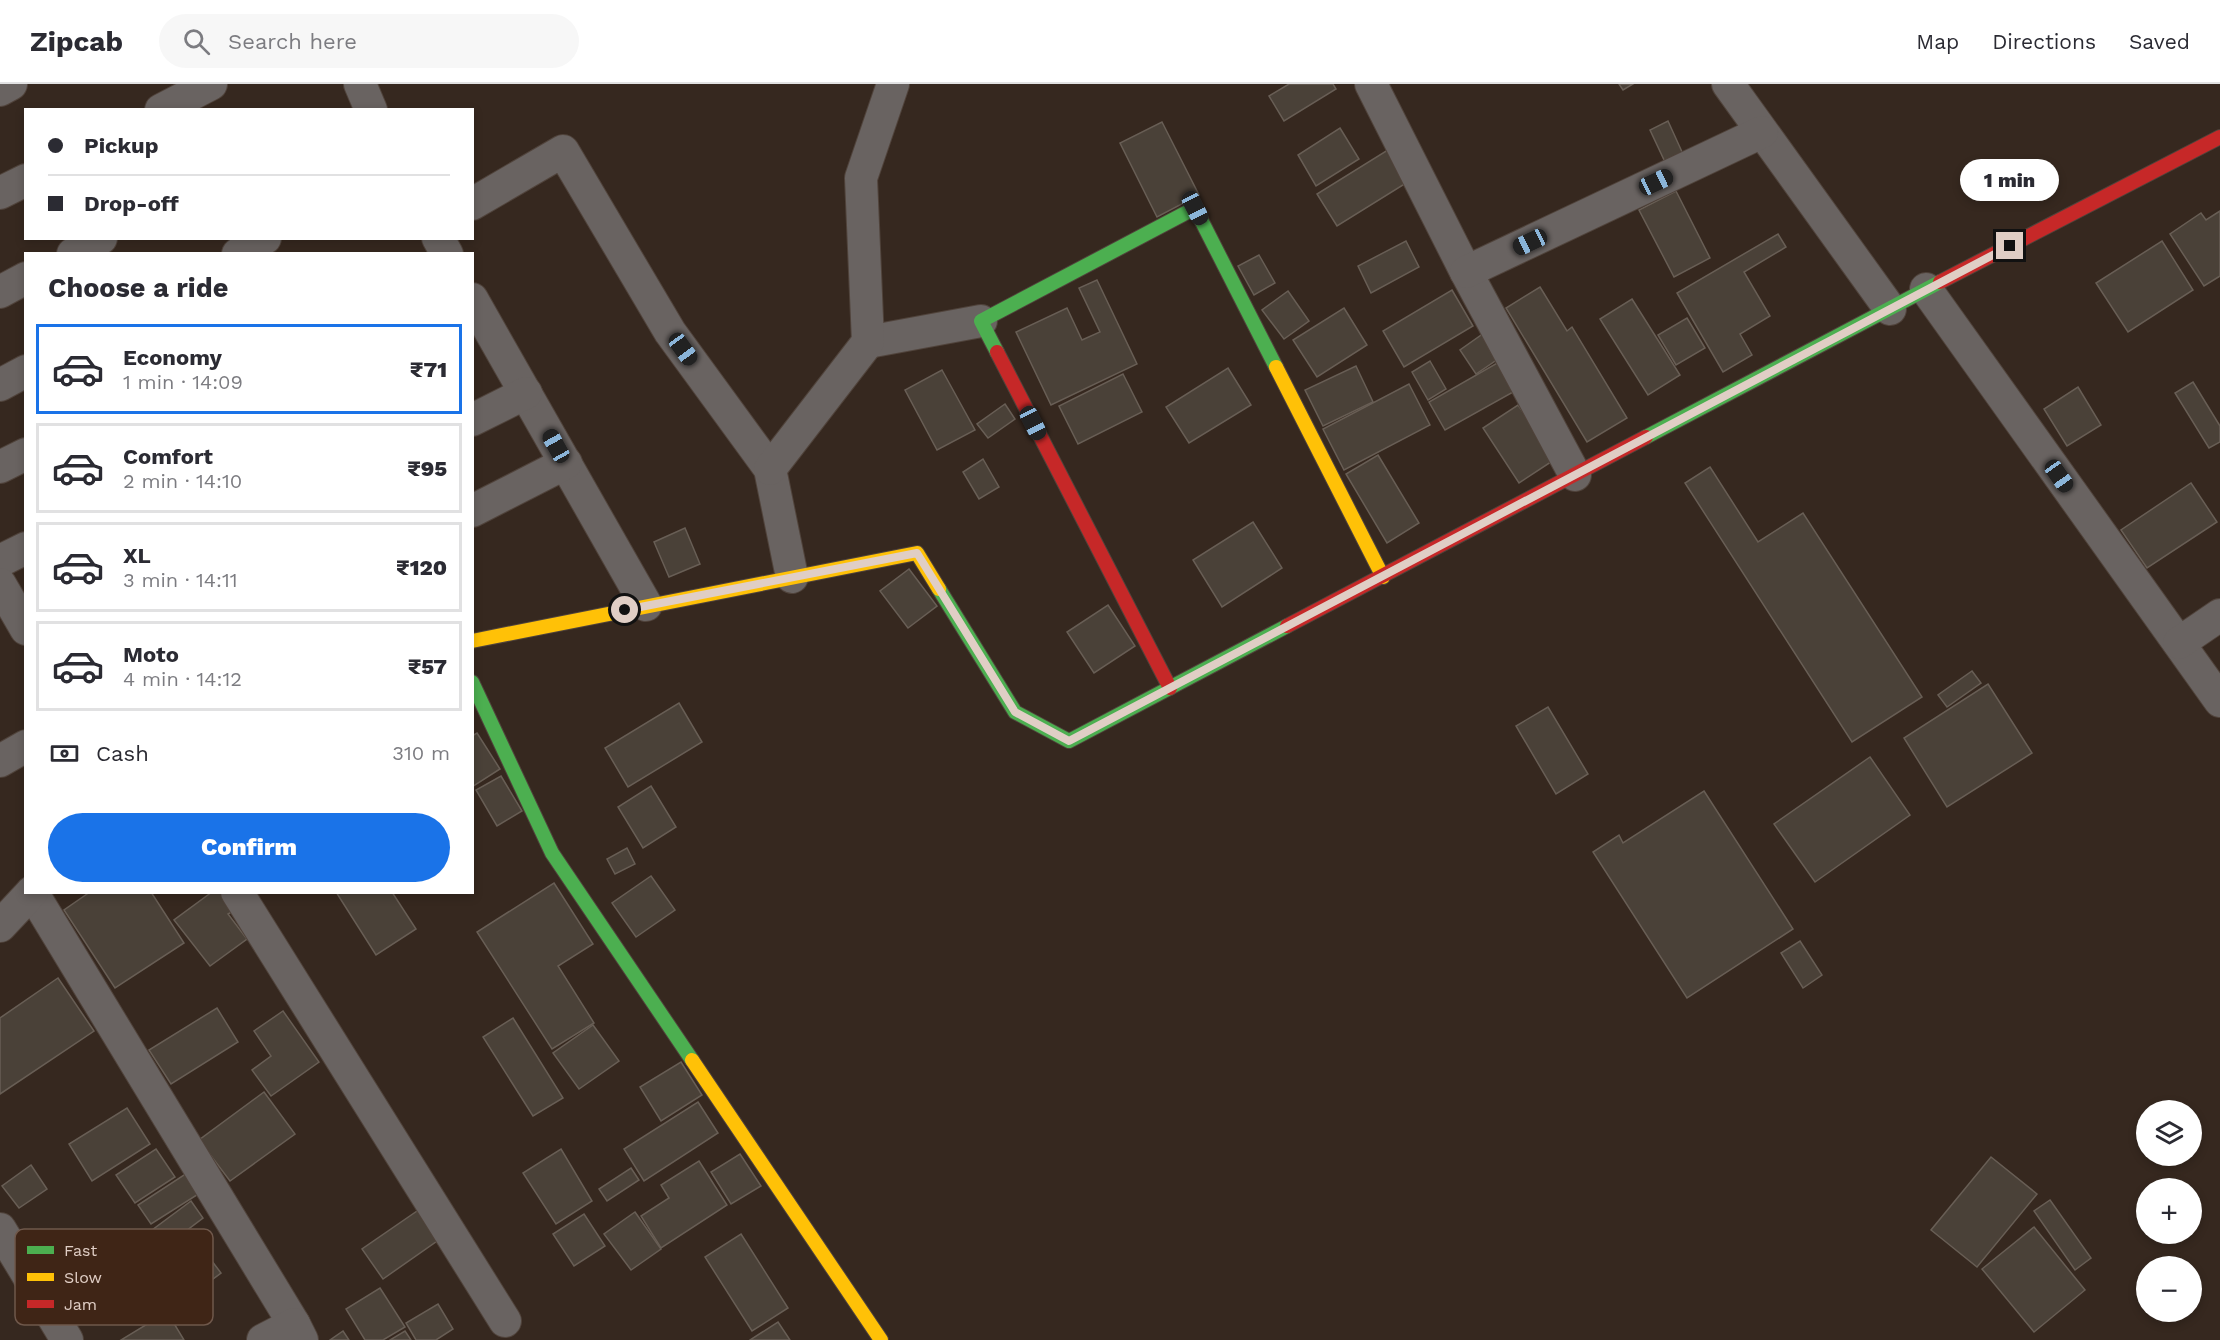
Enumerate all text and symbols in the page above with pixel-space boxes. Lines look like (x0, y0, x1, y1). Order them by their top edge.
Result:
search box (159, 14, 579, 68)
text: Zipcab (30, 25, 123, 58)
icon: search (180, 25, 213, 58)
text: Search here (228, 29, 357, 54)
text: Map (1916, 29, 1959, 54)
text: Directions (1992, 29, 2096, 54)
text: Saved (2129, 29, 2190, 54)
text: Pickup (84, 133, 159, 158)
callout: 1 min (1960, 159, 2060, 201)
car (1636, 166, 1676, 198)
text: 1 min (1984, 168, 2035, 192)
car (1179, 188, 1211, 228)
text: Drop-off (84, 191, 179, 216)
car (1510, 226, 1550, 258)
route end (1996, 232, 2023, 259)
text: Choose a ride (48, 272, 228, 304)
car (665, 329, 701, 369)
icon: car (51, 342, 105, 396)
text: Economy (123, 345, 222, 370)
text: ₹71 (410, 357, 447, 382)
text: 1 min · 14:09 (123, 370, 243, 394)
car (1017, 403, 1049, 443)
car (539, 426, 573, 466)
icon: car (51, 441, 105, 495)
text: Comfort (123, 444, 213, 469)
text: ₹95 (407, 456, 447, 481)
car (2041, 456, 2077, 496)
text: 2 min · 14:10 (123, 469, 242, 493)
icon: car (51, 540, 105, 594)
text: XL (123, 543, 151, 568)
text: ₹120 (396, 555, 447, 580)
text: 3 min · 14:11 (123, 568, 238, 592)
route start (611, 596, 638, 623)
icon: car (51, 639, 105, 693)
text: Moto (123, 642, 179, 667)
text: ₹57 (408, 654, 447, 679)
text: 4 min · 14:12 (123, 667, 242, 691)
icon: cash (48, 737, 81, 770)
text: Cash (96, 741, 149, 766)
text: 310 m (392, 741, 450, 765)
button: Confirm (48, 813, 450, 882)
map controls (2136, 1100, 2202, 1322)
button: layers (2136, 1100, 2202, 1166)
button: + (2136, 1178, 2202, 1244)
legend (15, 1229, 213, 1325)
text: Fast (64, 1241, 97, 1260)
button: − (2136, 1256, 2202, 1322)
text: Slow (64, 1268, 102, 1287)
text: Jam (64, 1295, 97, 1314)

